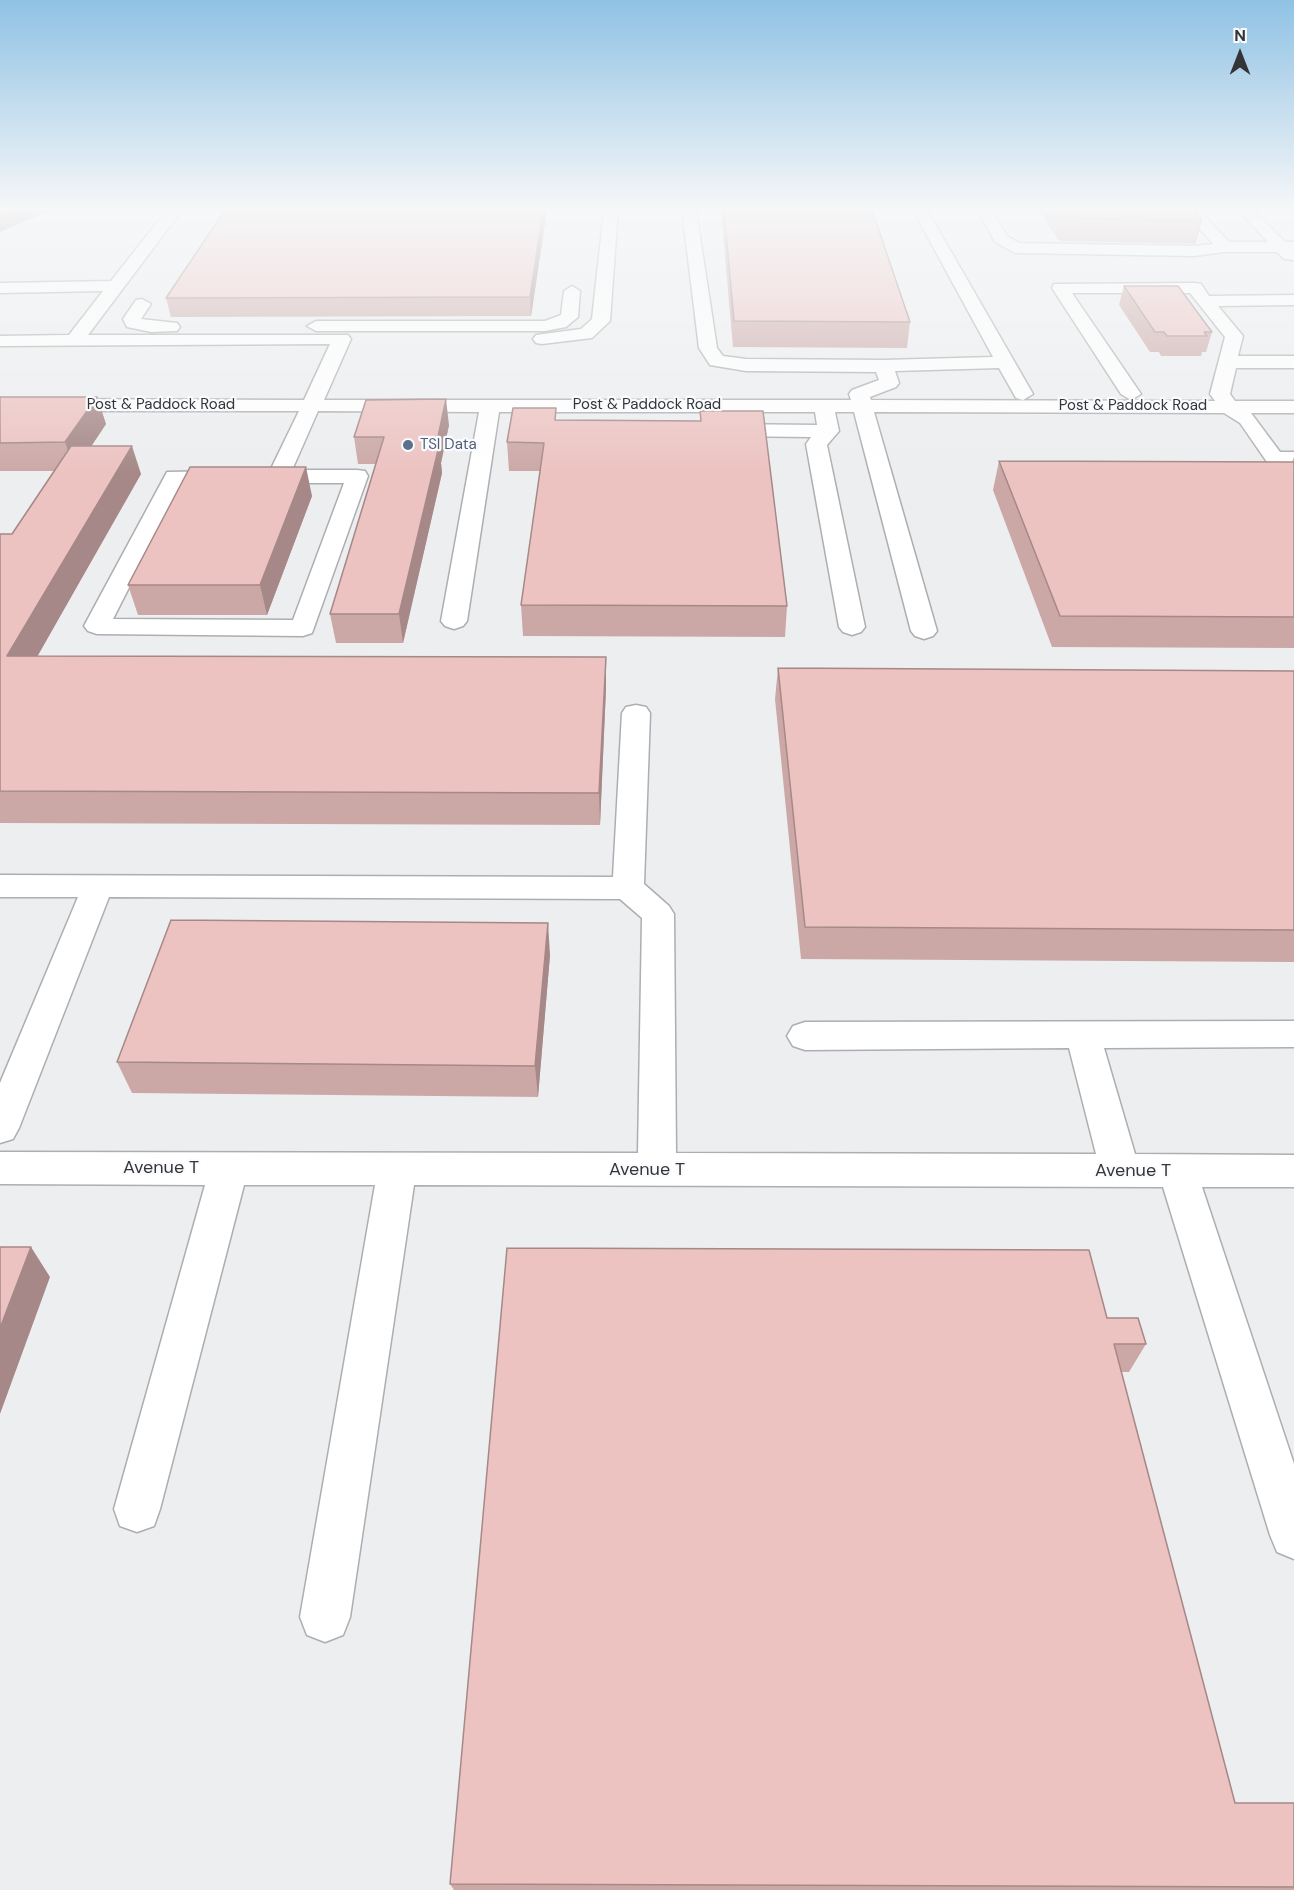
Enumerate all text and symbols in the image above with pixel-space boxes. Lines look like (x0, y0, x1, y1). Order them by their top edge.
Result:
north arrow (1210, 24, 1270, 84)
text: N (1234, 25, 1246, 46)
street label: Post & Paddock Road (87, 396, 235, 414)
street label: Post & Paddock Road (573, 396, 721, 414)
street label: Post & Paddock Road (1059, 397, 1207, 415)
place label: TSI Data (420, 436, 477, 454)
marker: TSI Data (401, 438, 415, 452)
street label: Avenue T (123, 1157, 199, 1179)
street label: Avenue T (609, 1159, 685, 1181)
street label: Avenue T (1095, 1160, 1171, 1182)

